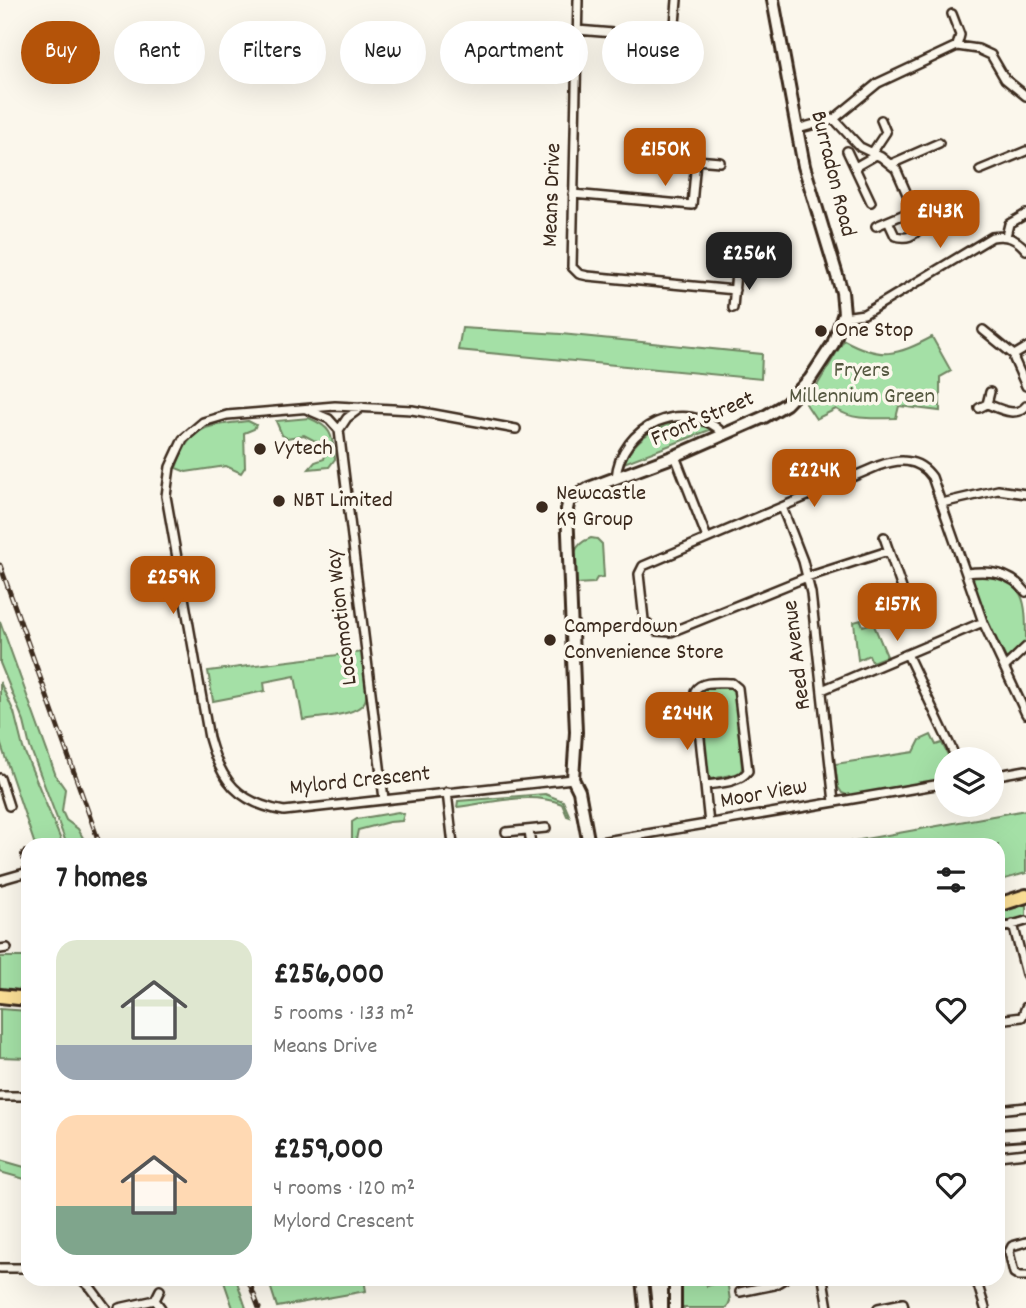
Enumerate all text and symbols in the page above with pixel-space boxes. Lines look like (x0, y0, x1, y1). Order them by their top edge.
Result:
chip: Buy (21, 21, 100, 84)
chip: Rent (114, 21, 205, 84)
chip: Filters (219, 21, 326, 84)
chip: New (340, 21, 426, 84)
chip: Apartment (440, 21, 588, 84)
chip: House (602, 21, 704, 84)
street label: Burradon Road (800, 108, 864, 240)
pin: £150K (616, 128, 714, 188)
text: £150K (640, 134, 690, 167)
street label: Means Drive (535, 142, 571, 248)
pin: £143K (891, 190, 989, 250)
text: £143K (917, 196, 963, 229)
pin: £256K (700, 232, 798, 292)
text: £256K (722, 238, 776, 271)
place label: One Stop (835, 315, 914, 348)
marker: One Stop (813, 323, 829, 339)
park label: Fryers Millennium Green (789, 355, 935, 414)
street label: Front Street (646, 383, 760, 457)
place label: Vytech (274, 433, 333, 466)
marker: Vytech (252, 441, 268, 457)
pin: £224K (765, 449, 863, 509)
text: £224K (788, 455, 840, 488)
place label: Newcastle K9 Group (556, 478, 646, 537)
place label: NBT Limited (293, 485, 393, 518)
marker: NBT Limited (271, 493, 287, 509)
marker: Newcastle K9 Group (534, 499, 550, 515)
street label: Locomotion Way (318, 546, 368, 687)
pin: £259K (124, 556, 222, 616)
text: £259K (146, 562, 200, 595)
pin: £157K (848, 584, 946, 643)
text: £157K (874, 589, 920, 622)
street label: Reed Avenue (775, 598, 821, 712)
place label: Camperdown Convenience Store (564, 611, 724, 670)
marker: Camperdown Convenience Store (542, 632, 558, 648)
pin: £244K (638, 692, 736, 752)
text: £244K (661, 698, 713, 731)
map controls (934, 747, 1004, 817)
button: layers (934, 747, 1004, 817)
street label: Mylord Crescent (288, 758, 432, 806)
street label: Moor View (718, 771, 810, 819)
text: 7 homes (56, 859, 148, 902)
icon: filters (932, 861, 970, 899)
text: £256,000 (273, 955, 384, 998)
icon: home (112, 968, 196, 1052)
icon: heart (932, 991, 970, 1029)
text: 5 rooms · 133 m² (273, 998, 414, 1031)
text: Means Drive (273, 1031, 377, 1064)
text: £259,000 (273, 1130, 384, 1173)
icon: home (112, 1143, 196, 1227)
icon: heart (932, 1166, 970, 1204)
text: 4 rooms · 120 m² (273, 1173, 415, 1206)
text: Mylord Crescent (273, 1206, 414, 1239)

